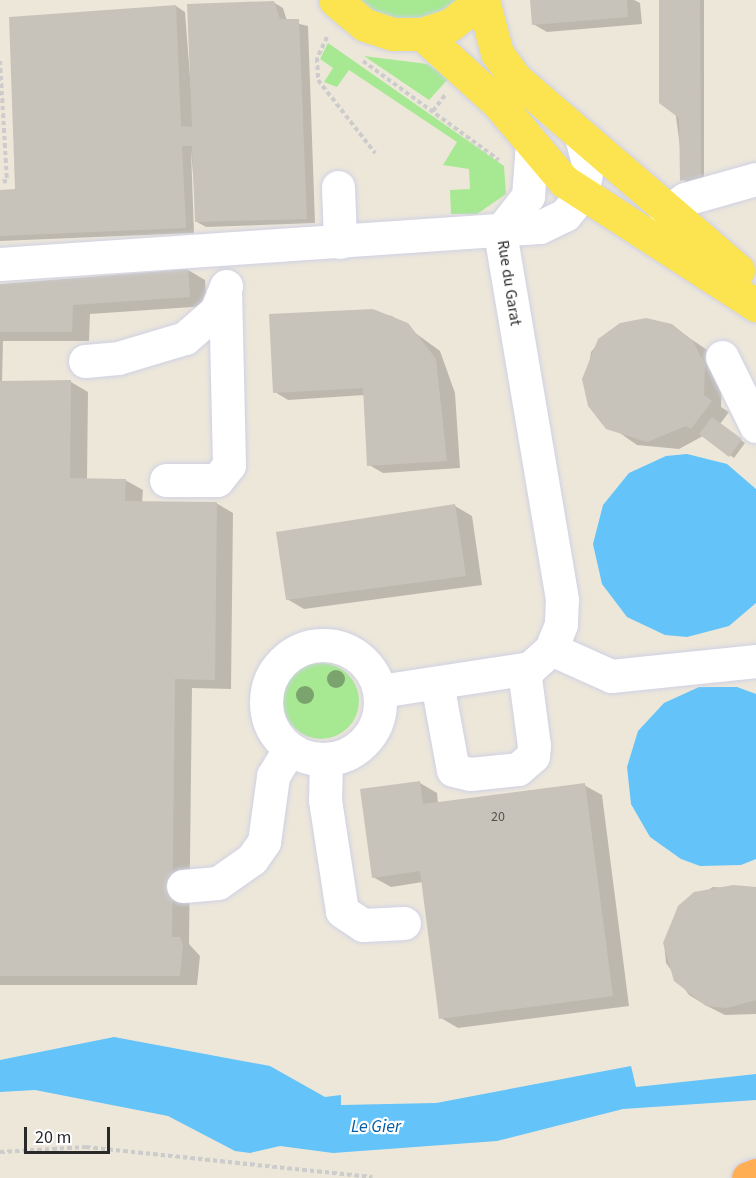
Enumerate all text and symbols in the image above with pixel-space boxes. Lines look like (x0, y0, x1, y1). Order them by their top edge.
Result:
street label: Rue du Garat (493, 239, 525, 327)
house number: 20 (491, 809, 505, 825)
scale bar (27, 1115, 112, 1153)
water label: Le Gier (351, 1116, 401, 1138)
text: 20 m (35, 1125, 71, 1150)

